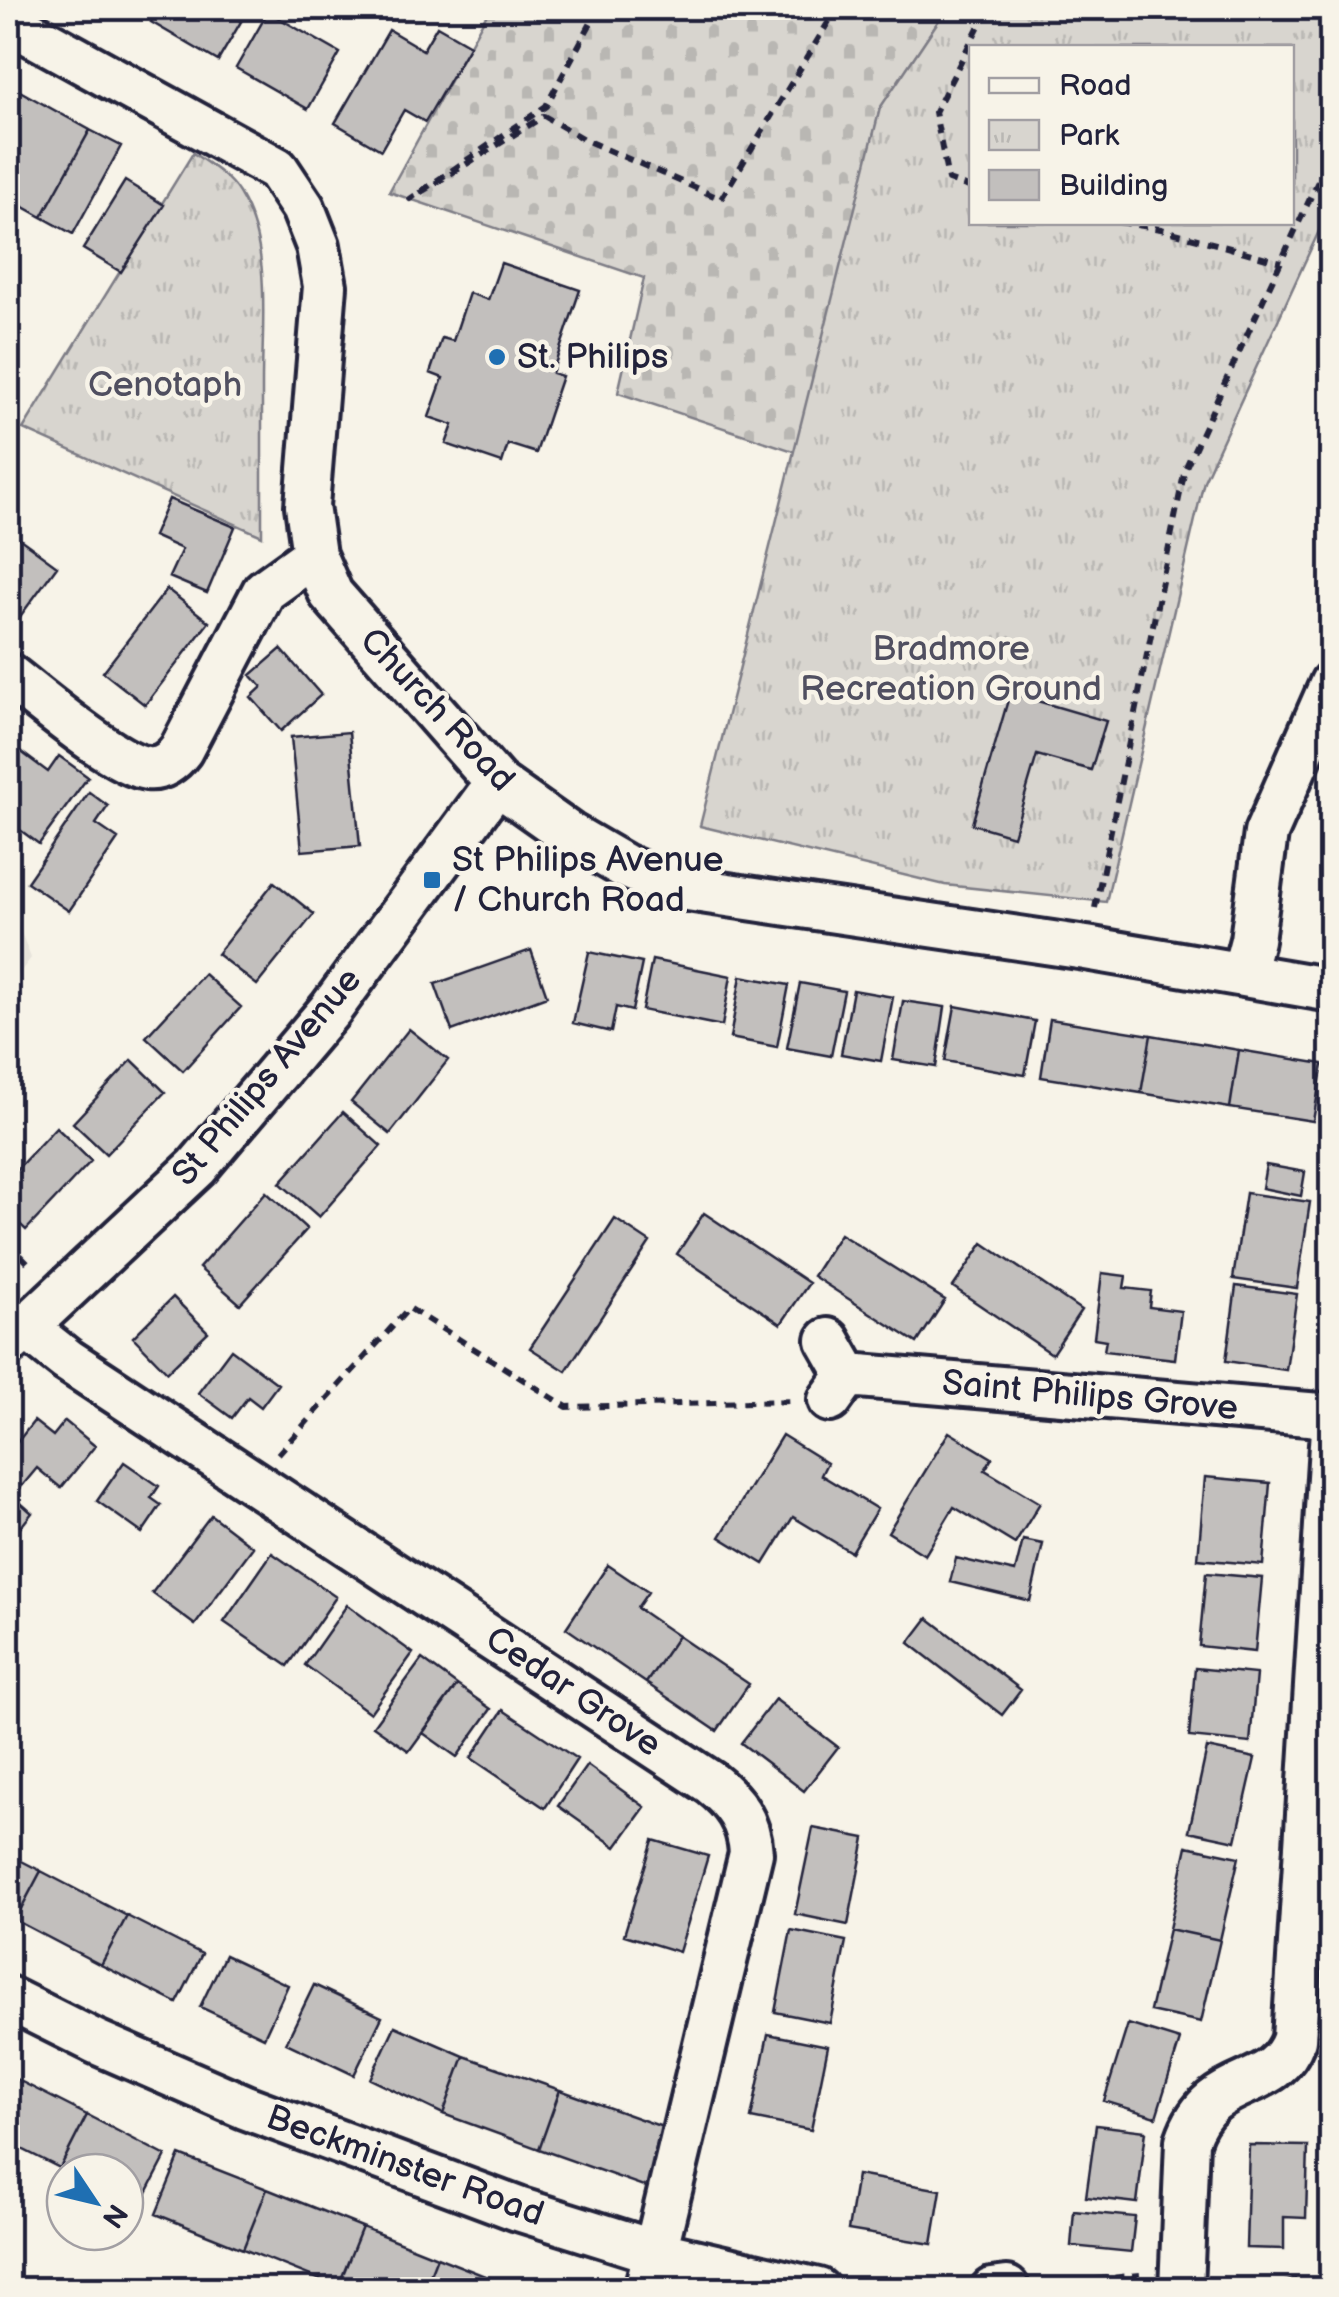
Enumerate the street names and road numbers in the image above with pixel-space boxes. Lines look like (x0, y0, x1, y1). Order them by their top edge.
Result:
street label: Church Road (350, 619, 524, 801)
street label: St Philips Avenue (163, 959, 371, 1195)
street label: Saint Philips Grove (940, 1362, 1240, 1430)
street label: Cedar Grove (477, 1618, 669, 1766)
street label: Beckminster Road (261, 2096, 549, 2236)

